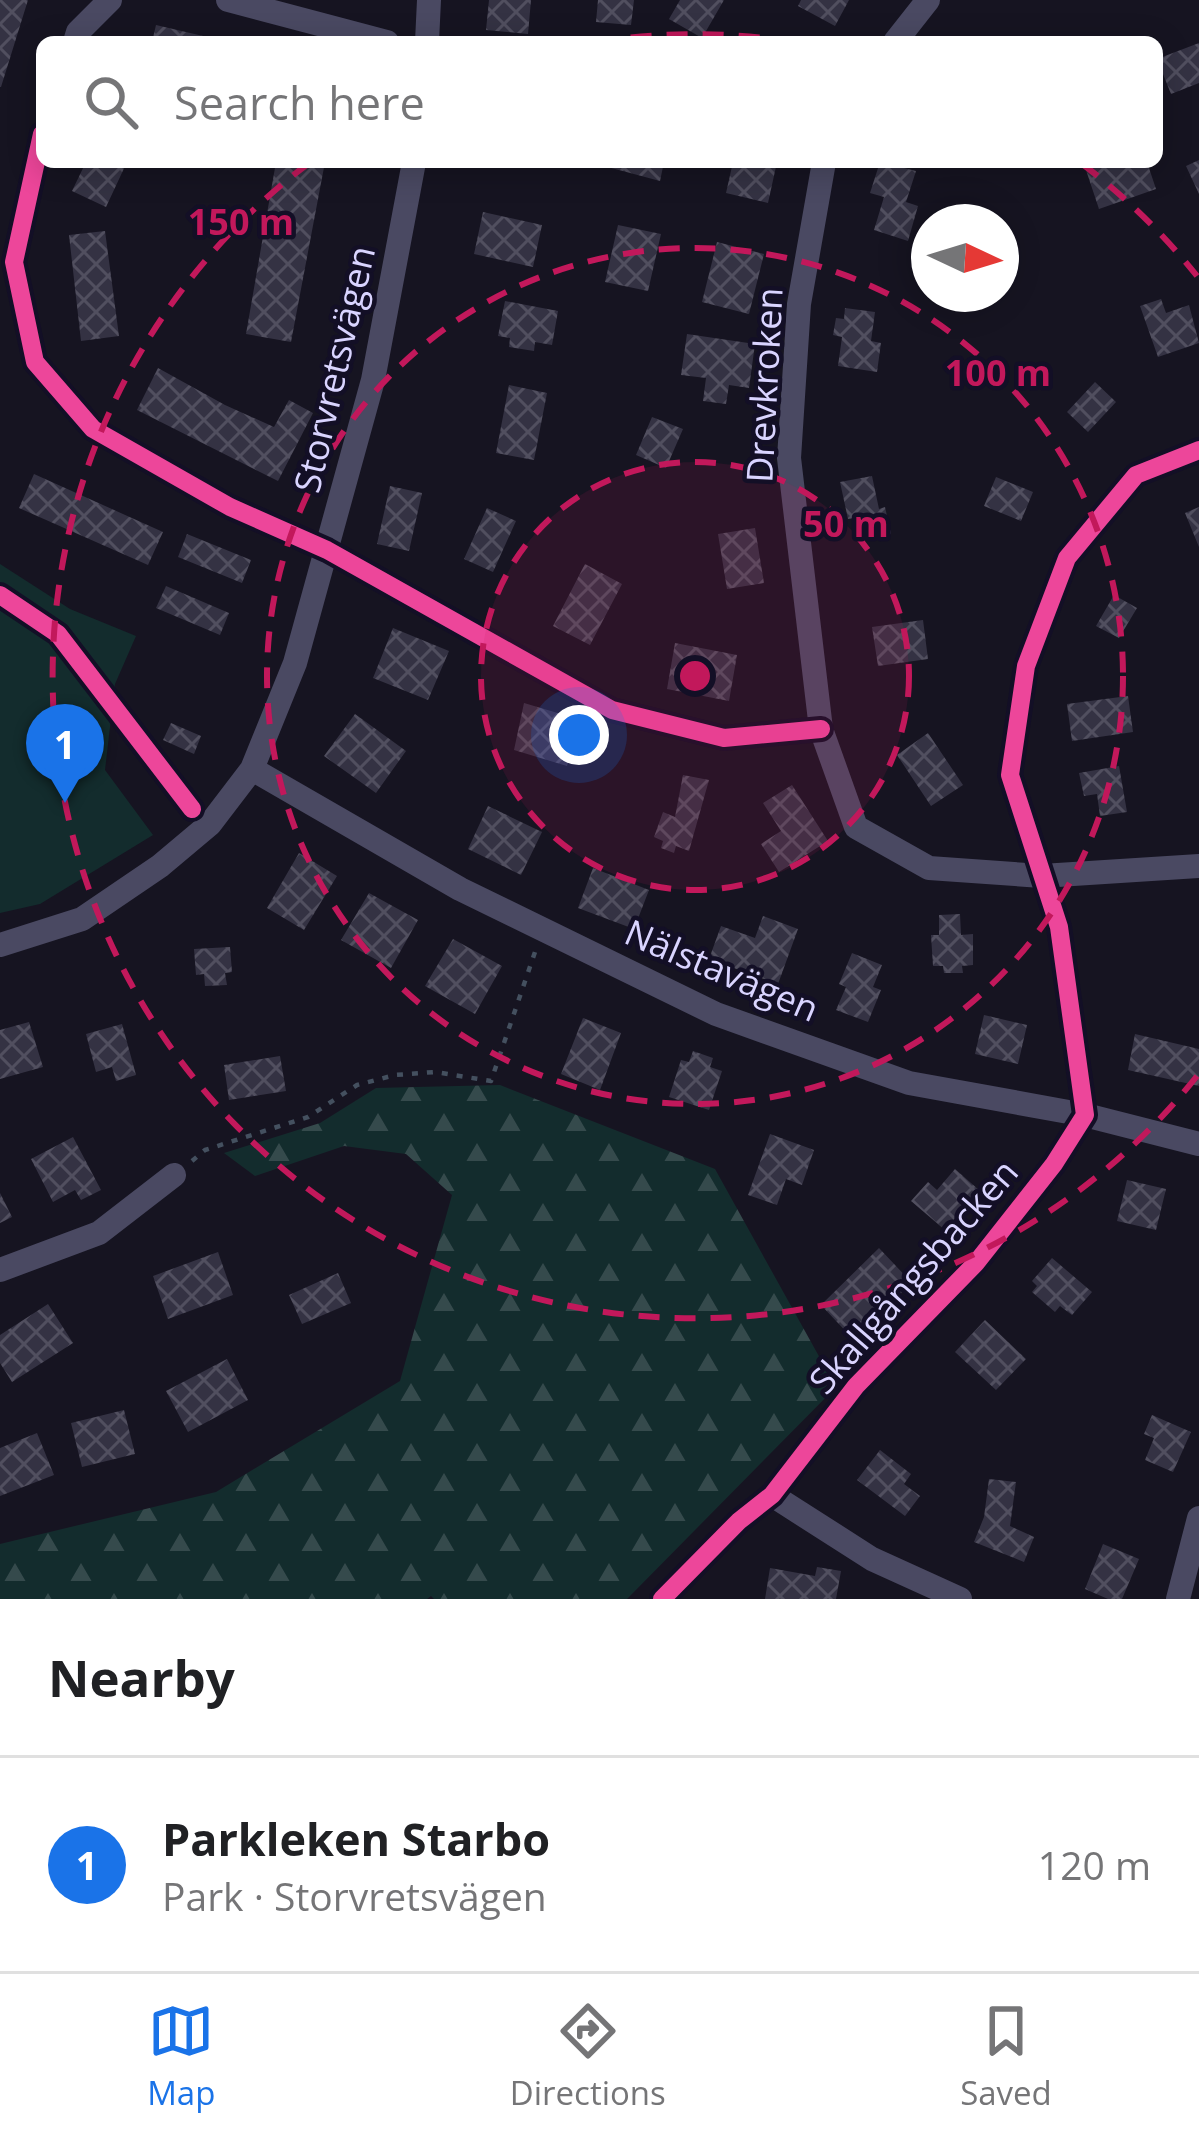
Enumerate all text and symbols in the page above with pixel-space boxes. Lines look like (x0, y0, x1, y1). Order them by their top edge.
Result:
search box (36, 36, 1163, 168)
icon: search (78, 69, 144, 135)
text: Search here (174, 72, 425, 133)
text: 150 m (188, 197, 294, 246)
north arrow (911, 204, 1019, 312)
street label: Storvretsvägen (282, 241, 386, 497)
street label: Drevkroken (734, 286, 794, 484)
text: 100 m (945, 348, 1051, 397)
text: 50 m (803, 499, 889, 548)
centre of rings (674, 655, 716, 697)
pin: 1 (26, 704, 104, 803)
your location (549, 705, 609, 765)
street label: Nälstavägen (618, 907, 826, 1033)
street label: Skallgångsbacken (798, 1148, 1028, 1404)
text: Nearby (48, 1642, 235, 1712)
text: Parkleken Starbo (162, 1808, 550, 1869)
text: 1 (76, 1838, 98, 1891)
text: 120 m (1038, 1838, 1151, 1891)
text: Park · Storvretsvägen (162, 1869, 547, 1922)
tab: Map (147, 1998, 215, 2115)
tab: Directions (510, 1998, 666, 2115)
tab: Saved (960, 1998, 1052, 2115)

